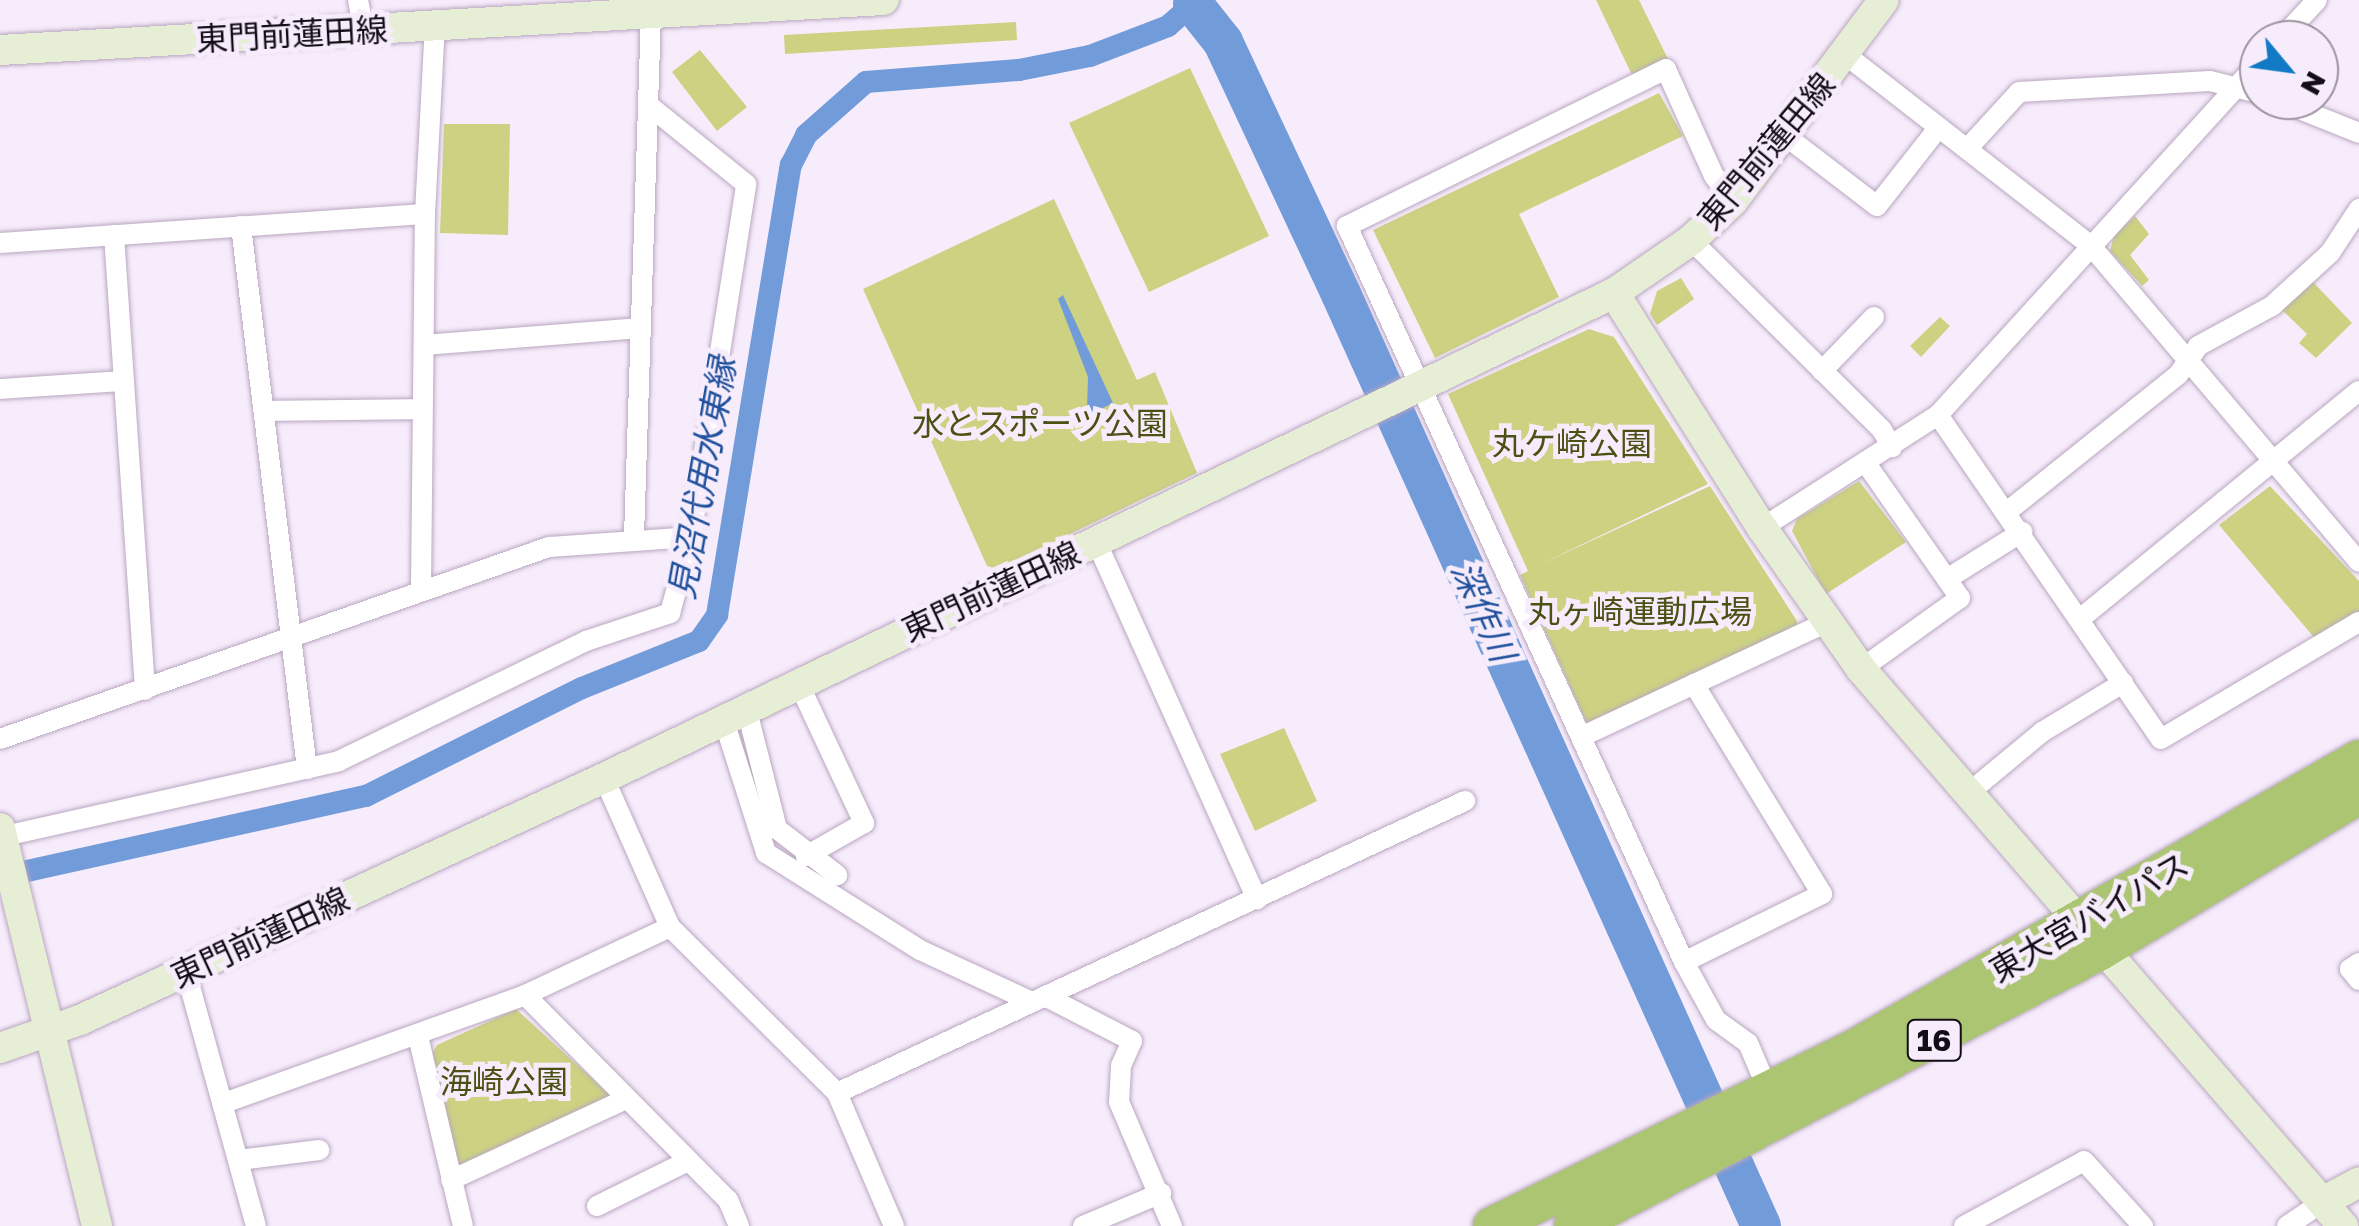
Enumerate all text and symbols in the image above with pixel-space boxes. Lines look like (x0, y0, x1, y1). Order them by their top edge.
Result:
street label: 東門前蓮田線 (195, 10, 389, 58)
north arrow (2239, 20, 2339, 120)
street label: 東門前蓮田線 (1690, 65, 1842, 237)
text: N (2294, 67, 2334, 101)
water label: 見沼代用水東縁 (660, 354, 744, 602)
park label: 水とスポーツ公園 (912, 404, 1168, 442)
park label: 丸ケ崎公園 (1492, 424, 1652, 462)
street label: 東門前蓮田線 (896, 533, 1086, 649)
water label: 深作川 (1443, 554, 1525, 668)
park label: 丸ヶ崎運動広場 (1528, 592, 1752, 630)
street label: 東大宮バイパス (1982, 844, 2196, 990)
street label: 東門前蓮田線 (165, 879, 355, 995)
road number: 16 (1906, 1015, 1962, 1065)
park label: 海崎公園 (440, 1062, 568, 1100)

